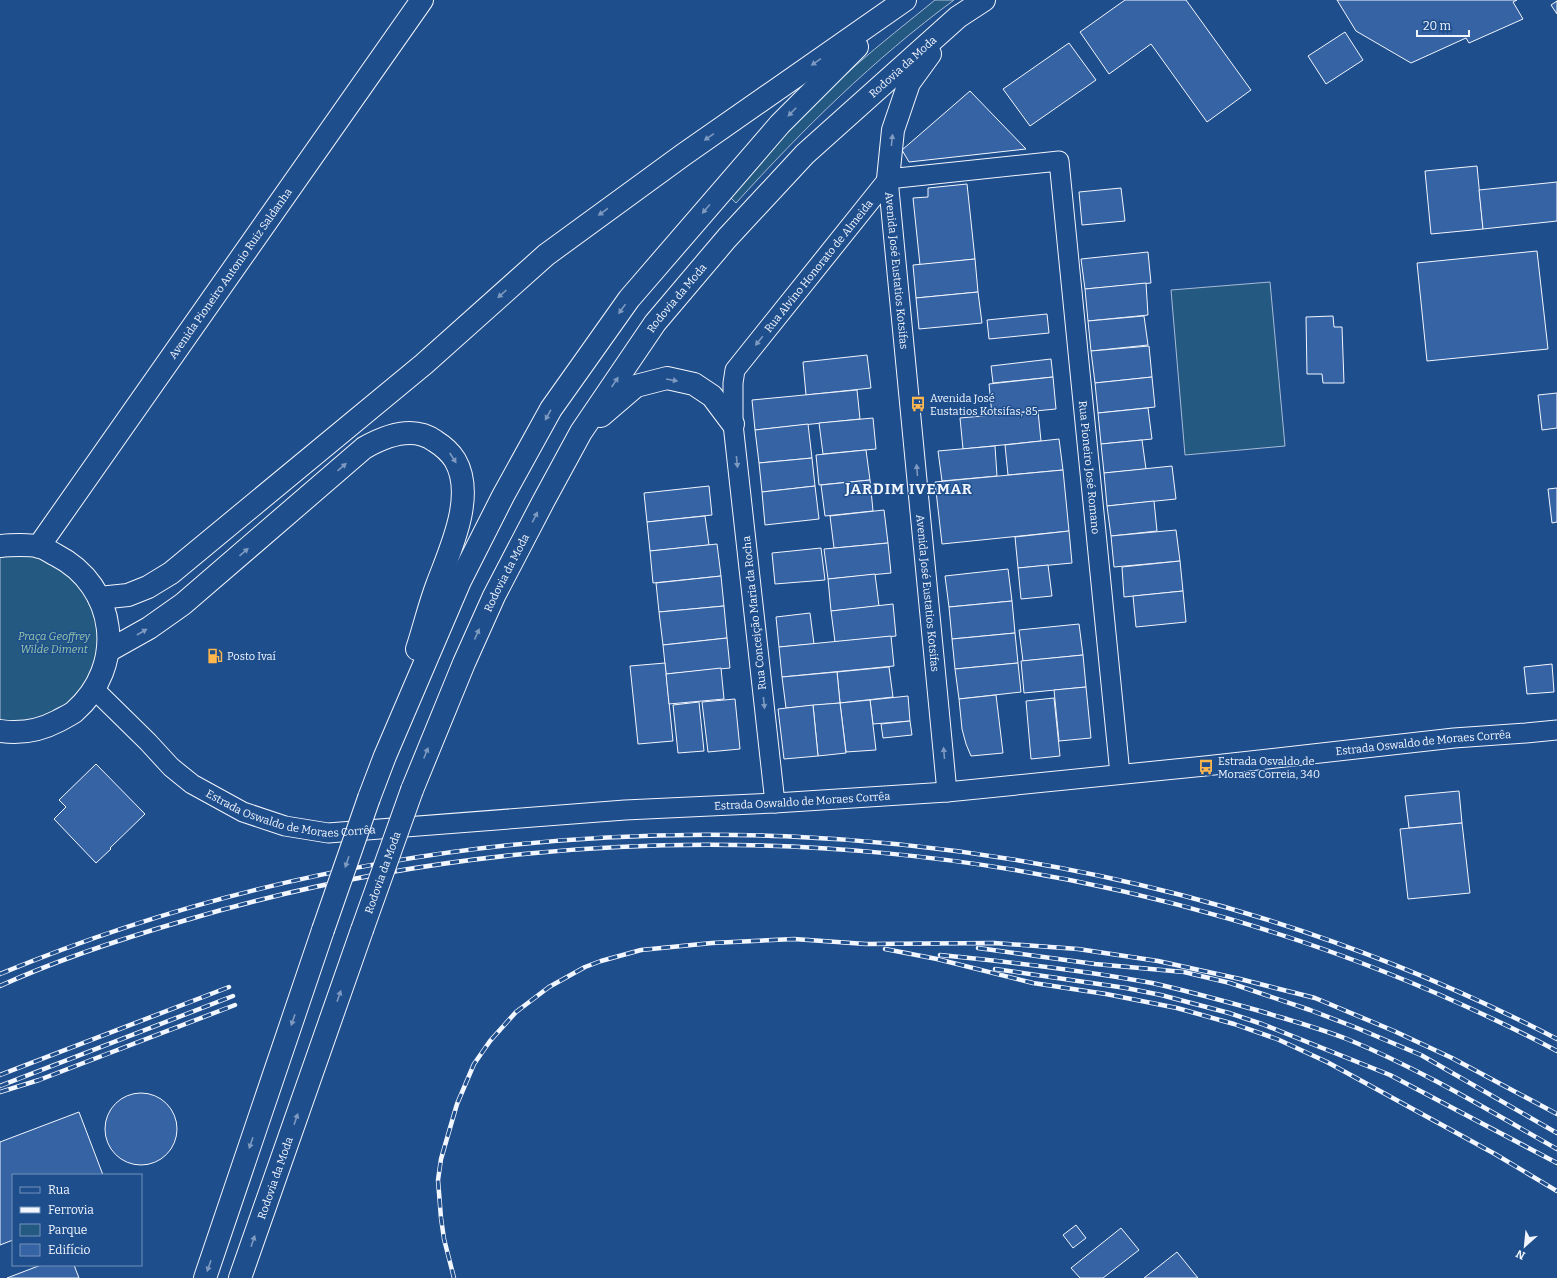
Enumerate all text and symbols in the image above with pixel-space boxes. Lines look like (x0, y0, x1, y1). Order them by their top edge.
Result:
scale bar (1417, 12, 1469, 38)
text: 20 m (1423, 19, 1452, 33)
street label: Rodovia da Moda (866, 33, 939, 101)
one-way arrow (811, 58, 821, 66)
one-way arrow (787, 107, 797, 117)
one-way arrow (704, 133, 715, 141)
one-way arrow (889, 134, 895, 146)
street label: Avenida Pioneiro Antonio Ruiz Saldanha (166, 186, 295, 361)
street label: Avenida José Eustatios Kotsifas (882, 191, 910, 350)
street label: Rua Alvino Honorato de Almeida (762, 197, 876, 335)
one-way arrow (702, 205, 711, 214)
one-way arrow (598, 208, 609, 217)
street label: Rodovia da Moda (644, 261, 709, 335)
one-way arrow (497, 289, 507, 298)
one-way arrow (618, 303, 626, 314)
one-way arrow (755, 335, 763, 346)
one-way arrow (612, 376, 619, 387)
one-way arrow (666, 377, 678, 383)
place label: Avenida José Eustatios Kotsifas, 85 (930, 392, 1038, 418)
bus stop icon: Avenida José Eustatios Kotsifas, 85 (909, 395, 927, 413)
street label: Rua Pioneiro José Romano (1076, 400, 1102, 535)
one-way arrow (544, 409, 551, 421)
one-way arrow (449, 453, 457, 464)
one-way arrow (734, 456, 740, 468)
one-way arrow (338, 463, 347, 472)
one-way arrow (914, 464, 921, 476)
district label: JARDIM IVEMAR (844, 480, 973, 498)
one-way arrow (532, 512, 538, 523)
street label: Avenida José Eustatios Kotsifas (913, 514, 941, 672)
street label: Rodovia da Moda (482, 532, 532, 614)
street label: Rua Conceição Maria da Rocha (740, 535, 769, 691)
one-way arrow (239, 548, 249, 557)
one-way arrow (136, 628, 148, 635)
one-way arrow (474, 628, 480, 639)
park label: Praça Geoffrey Wilde Diment (18, 630, 91, 656)
fuel station icon: Posto Ivaí (206, 647, 224, 665)
place label: Posto Ivaí (227, 650, 277, 663)
one-way arrow (761, 697, 767, 709)
street label: Estrada Oswaldo de Moraes Corrêa (1335, 728, 1512, 758)
one-way arrow (424, 747, 430, 759)
one-way arrow (940, 747, 947, 759)
place label: Estrada Osvaldo de Moraes Correia, 340 (1218, 755, 1320, 781)
bus stop icon: Estrada Osvaldo de Moraes Correia, 340 (1197, 758, 1215, 776)
street label: Estrada Oswaldo de Moraes Corrêa (204, 787, 376, 840)
street label: Estrada Oswaldo de Moraes Corrêa (714, 790, 891, 813)
street label: Rodovia da Moda (362, 830, 404, 915)
one-way arrow (344, 856, 350, 868)
one-way arrow (336, 989, 342, 1001)
one-way arrow (289, 1014, 295, 1026)
one-way arrow (293, 1112, 299, 1124)
street label: Rodovia da Moda (255, 1135, 296, 1221)
one-way arrow (248, 1137, 254, 1149)
legend (12, 1174, 142, 1266)
text: Rua (48, 1183, 70, 1197)
text: Ferrovia (48, 1203, 94, 1217)
text: Parque (48, 1223, 87, 1237)
north arrow (1505, 1226, 1545, 1266)
one-way arrow (250, 1235, 256, 1247)
text: Edifício (48, 1243, 90, 1257)
text: N (1514, 1247, 1527, 1262)
one-way arrow (206, 1260, 212, 1272)

